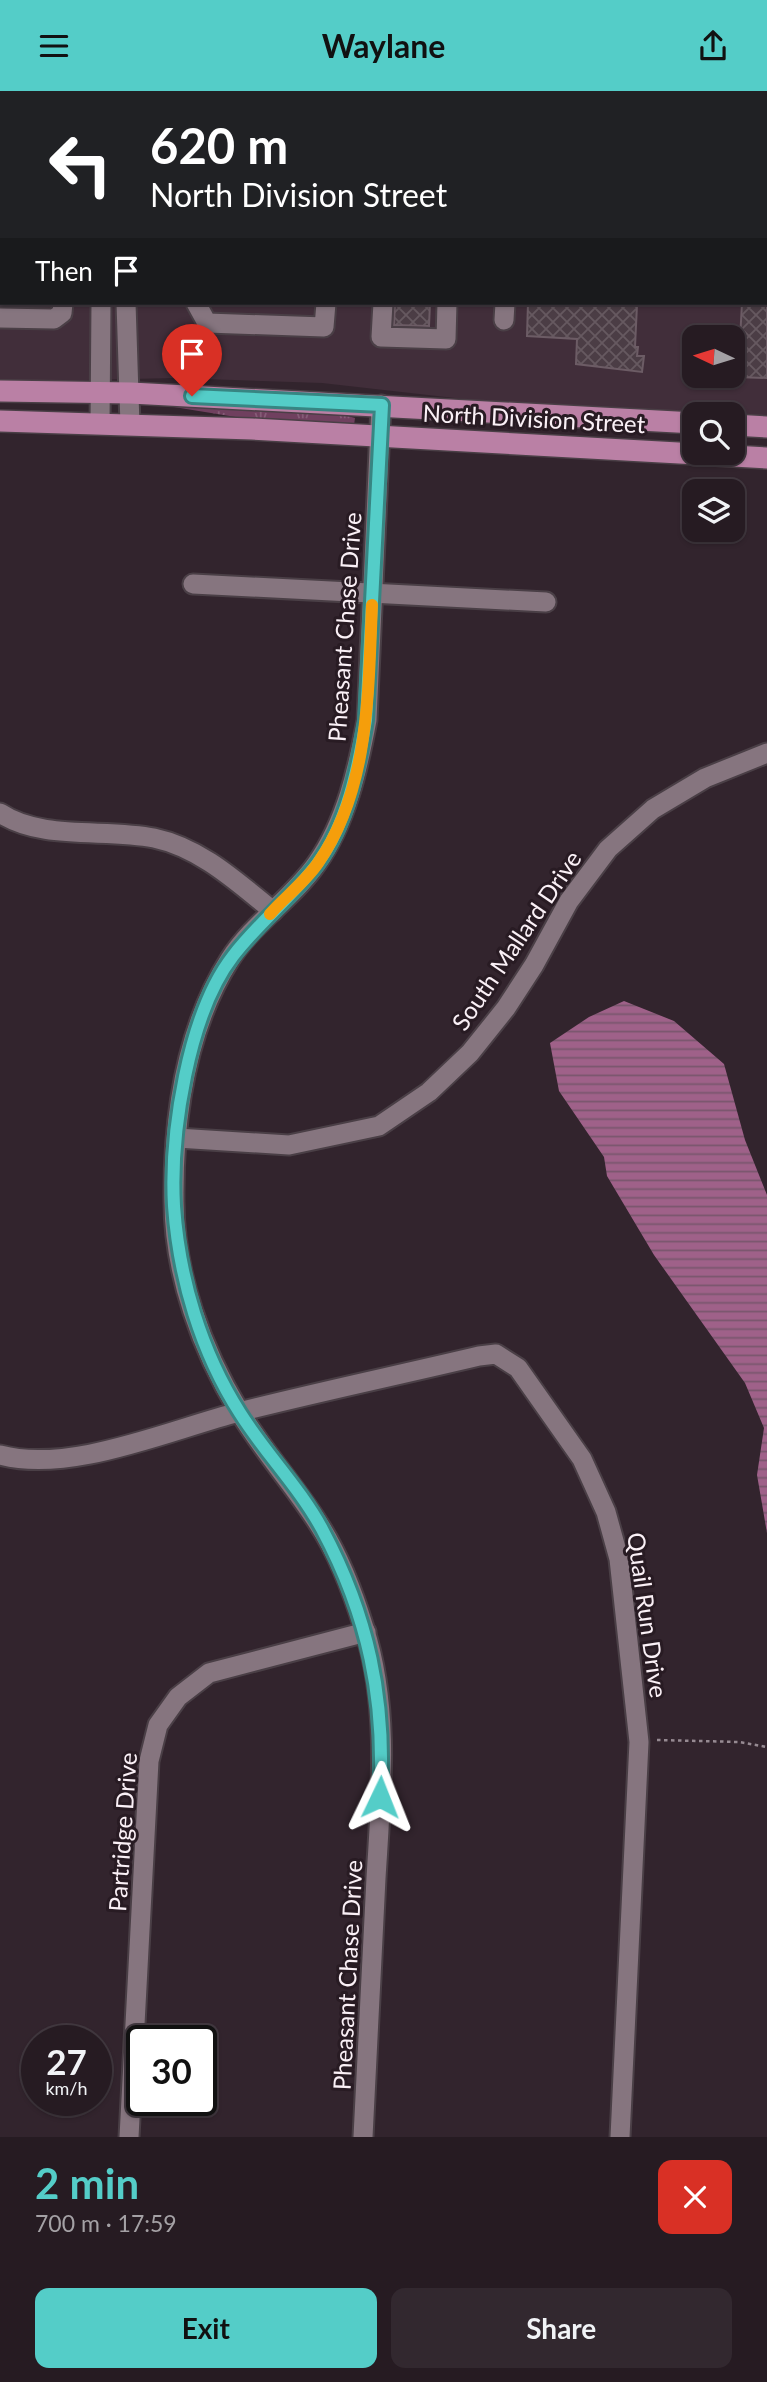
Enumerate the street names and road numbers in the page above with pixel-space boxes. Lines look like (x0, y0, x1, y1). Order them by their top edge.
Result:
street label: North Division Street (422, 398, 646, 438)
street label: Pheasant Chase Drive (321, 511, 367, 743)
street label: South Mallard Drive (445, 845, 587, 1035)
street label: Quail Run Drive (622, 1530, 674, 1700)
street label: Partridge Drive (102, 1751, 142, 1913)
street label: Pheasant Chase Drive (326, 1859, 368, 2091)

